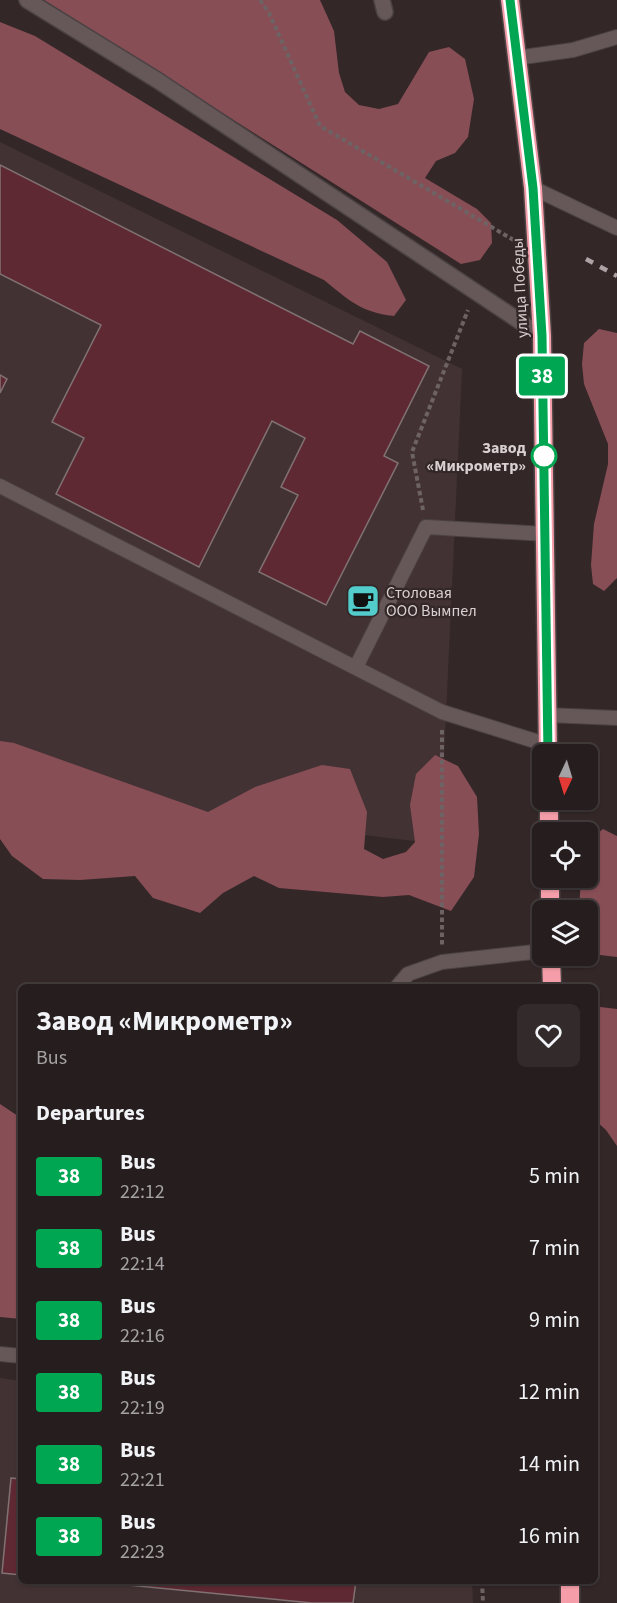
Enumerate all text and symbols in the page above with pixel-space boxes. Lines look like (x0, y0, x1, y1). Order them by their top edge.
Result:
street label: улица Победы (506, 237, 534, 339)
line badge: 38 (515, 356, 569, 395)
text: 38 (531, 361, 553, 391)
place label: Завод «Микрометр» (427, 437, 527, 477)
marker: Завод «Микрометр» (531, 443, 557, 469)
place label: Столовая ООО Вымпел (386, 582, 477, 622)
cafe icon: Столовая ООО Вымпел (345, 583, 381, 619)
north arrow (532, 744, 598, 810)
map controls (532, 744, 598, 966)
button: locate (532, 822, 598, 888)
button: layers (532, 900, 598, 966)
text: Завод «Микрометр» (36, 1001, 293, 1041)
button: heart (517, 1004, 580, 1067)
text: Bus (36, 1044, 67, 1072)
text: Departures (36, 1097, 145, 1129)
text: Bus (120, 1146, 156, 1178)
text: 5 min (529, 1160, 580, 1192)
text: 38 (58, 1161, 80, 1191)
text: 22:12 (120, 1178, 165, 1206)
text: Bus (120, 1218, 156, 1250)
text: 7 min (529, 1232, 580, 1264)
text: 38 (58, 1233, 80, 1263)
text: 22:14 (120, 1250, 165, 1278)
text: Bus (120, 1290, 156, 1322)
text: 9 min (529, 1304, 580, 1336)
text: 38 (58, 1305, 80, 1335)
text: 22:16 (120, 1322, 165, 1350)
text: Bus (120, 1362, 156, 1394)
text: 12 min (518, 1376, 580, 1408)
text: 38 (58, 1377, 80, 1407)
text: 22:19 (120, 1394, 165, 1422)
text: Bus (120, 1434, 156, 1466)
text: 14 min (518, 1448, 580, 1480)
text: 38 (58, 1449, 80, 1479)
text: 22:21 (120, 1466, 165, 1494)
text: Bus (120, 1506, 156, 1538)
text: 16 min (518, 1520, 580, 1552)
text: 38 (58, 1521, 80, 1551)
text: 22:23 (120, 1538, 165, 1566)

